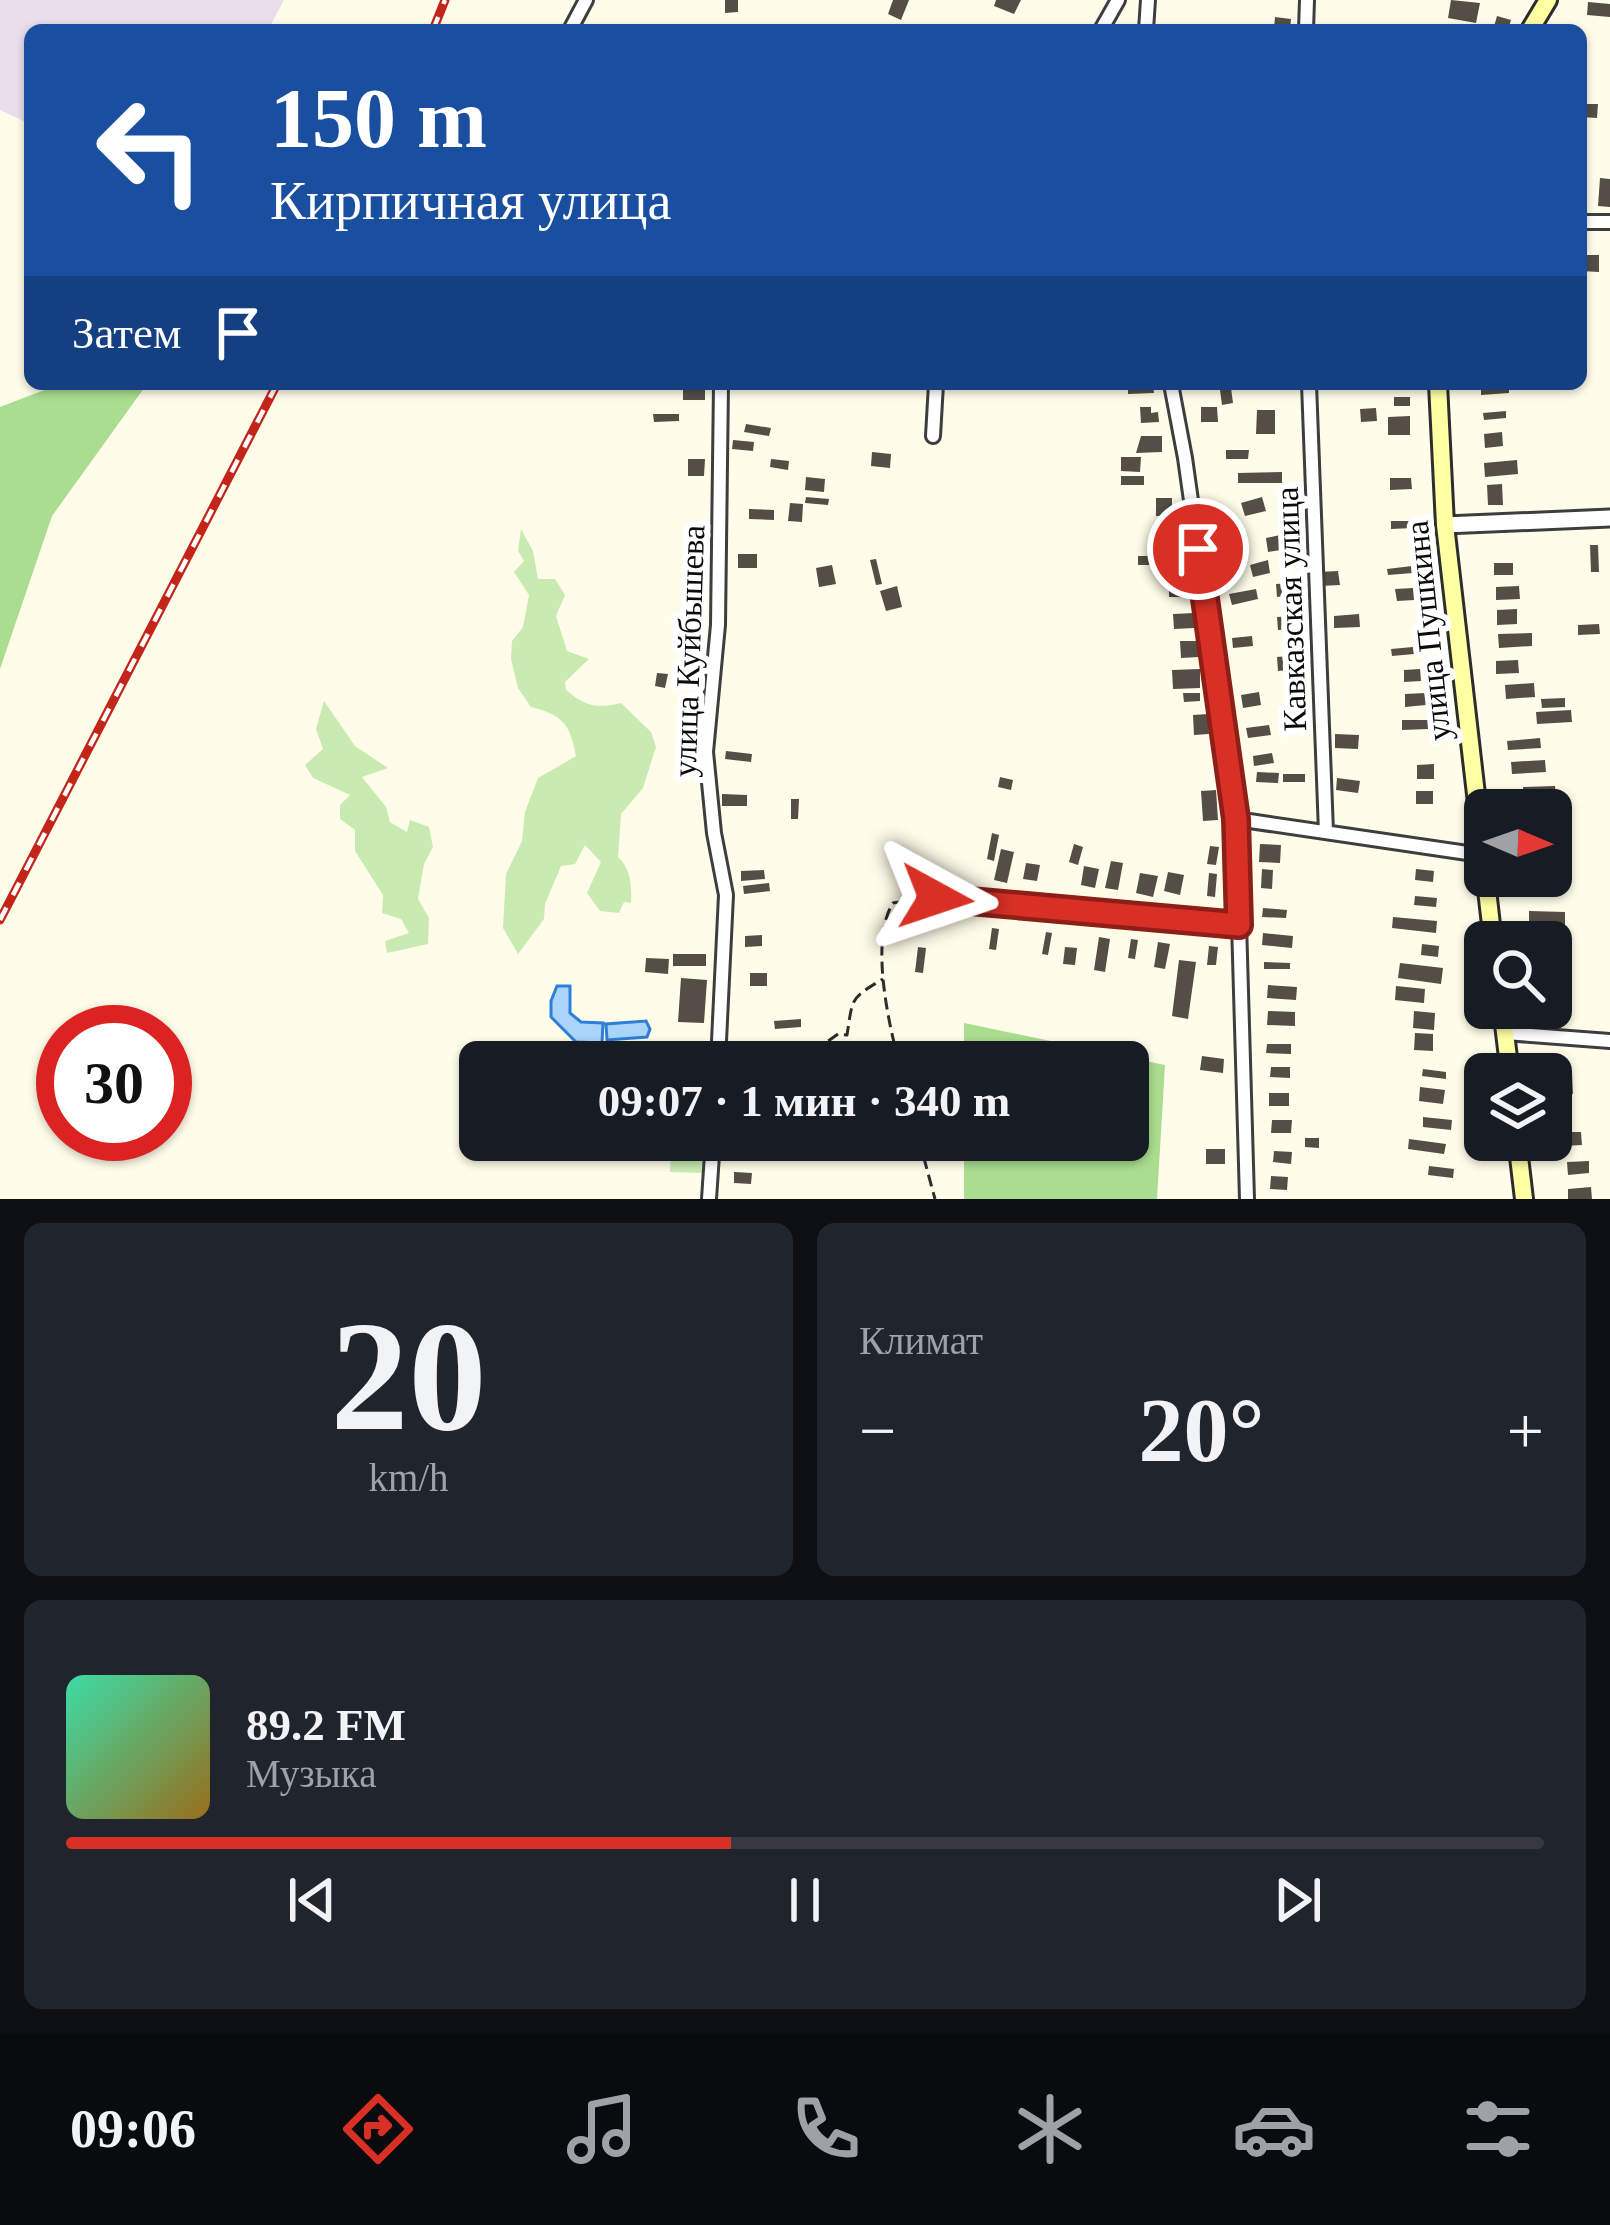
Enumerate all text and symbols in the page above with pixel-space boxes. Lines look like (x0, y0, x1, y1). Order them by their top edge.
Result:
icon: left (72, 72, 228, 228)
text: 150 m (270, 72, 487, 165)
text: Кирпичная улица (270, 171, 671, 231)
icon: arrive (205, 300, 271, 366)
text: Затем (72, 308, 181, 358)
street label: Кавказская улица (1269, 486, 1313, 732)
pin (1147, 498, 1249, 600)
icon: arrive (1165, 516, 1231, 582)
street label: улица Пушкина (1398, 519, 1457, 743)
street label: улица Куйбышева (667, 524, 711, 778)
north arrow (1464, 789, 1572, 897)
map controls (1464, 789, 1572, 1161)
position arrow (873, 835, 999, 961)
button: search (1464, 921, 1572, 1029)
speed limit sign: 30 (36, 1005, 192, 1161)
button: layers (1464, 1053, 1572, 1161)
text: 09:07 · 1 мин · 340 m (598, 1076, 1010, 1126)
text: 20 (331, 1290, 487, 1463)
text: Климат (859, 1319, 983, 1362)
text: 20° (1139, 1381, 1265, 1480)
text: − (859, 1394, 896, 1467)
text: + (1507, 1394, 1544, 1467)
text: km/h (368, 1456, 449, 1499)
text: 89.2 FM (246, 1700, 406, 1750)
text: Музыка (246, 1752, 376, 1795)
icon: previous (279, 1867, 345, 1933)
icon: pause (772, 1867, 838, 1933)
icon: next (1265, 1867, 1331, 1933)
icon: directions (336, 2087, 420, 2171)
icon: music (560, 2087, 644, 2171)
icon: phone (784, 2087, 868, 2171)
icon: climate (1008, 2087, 1092, 2171)
icon: car (1232, 2087, 1316, 2171)
icon: filters (1456, 2087, 1540, 2171)
text: 09:06 (70, 2099, 196, 2159)

